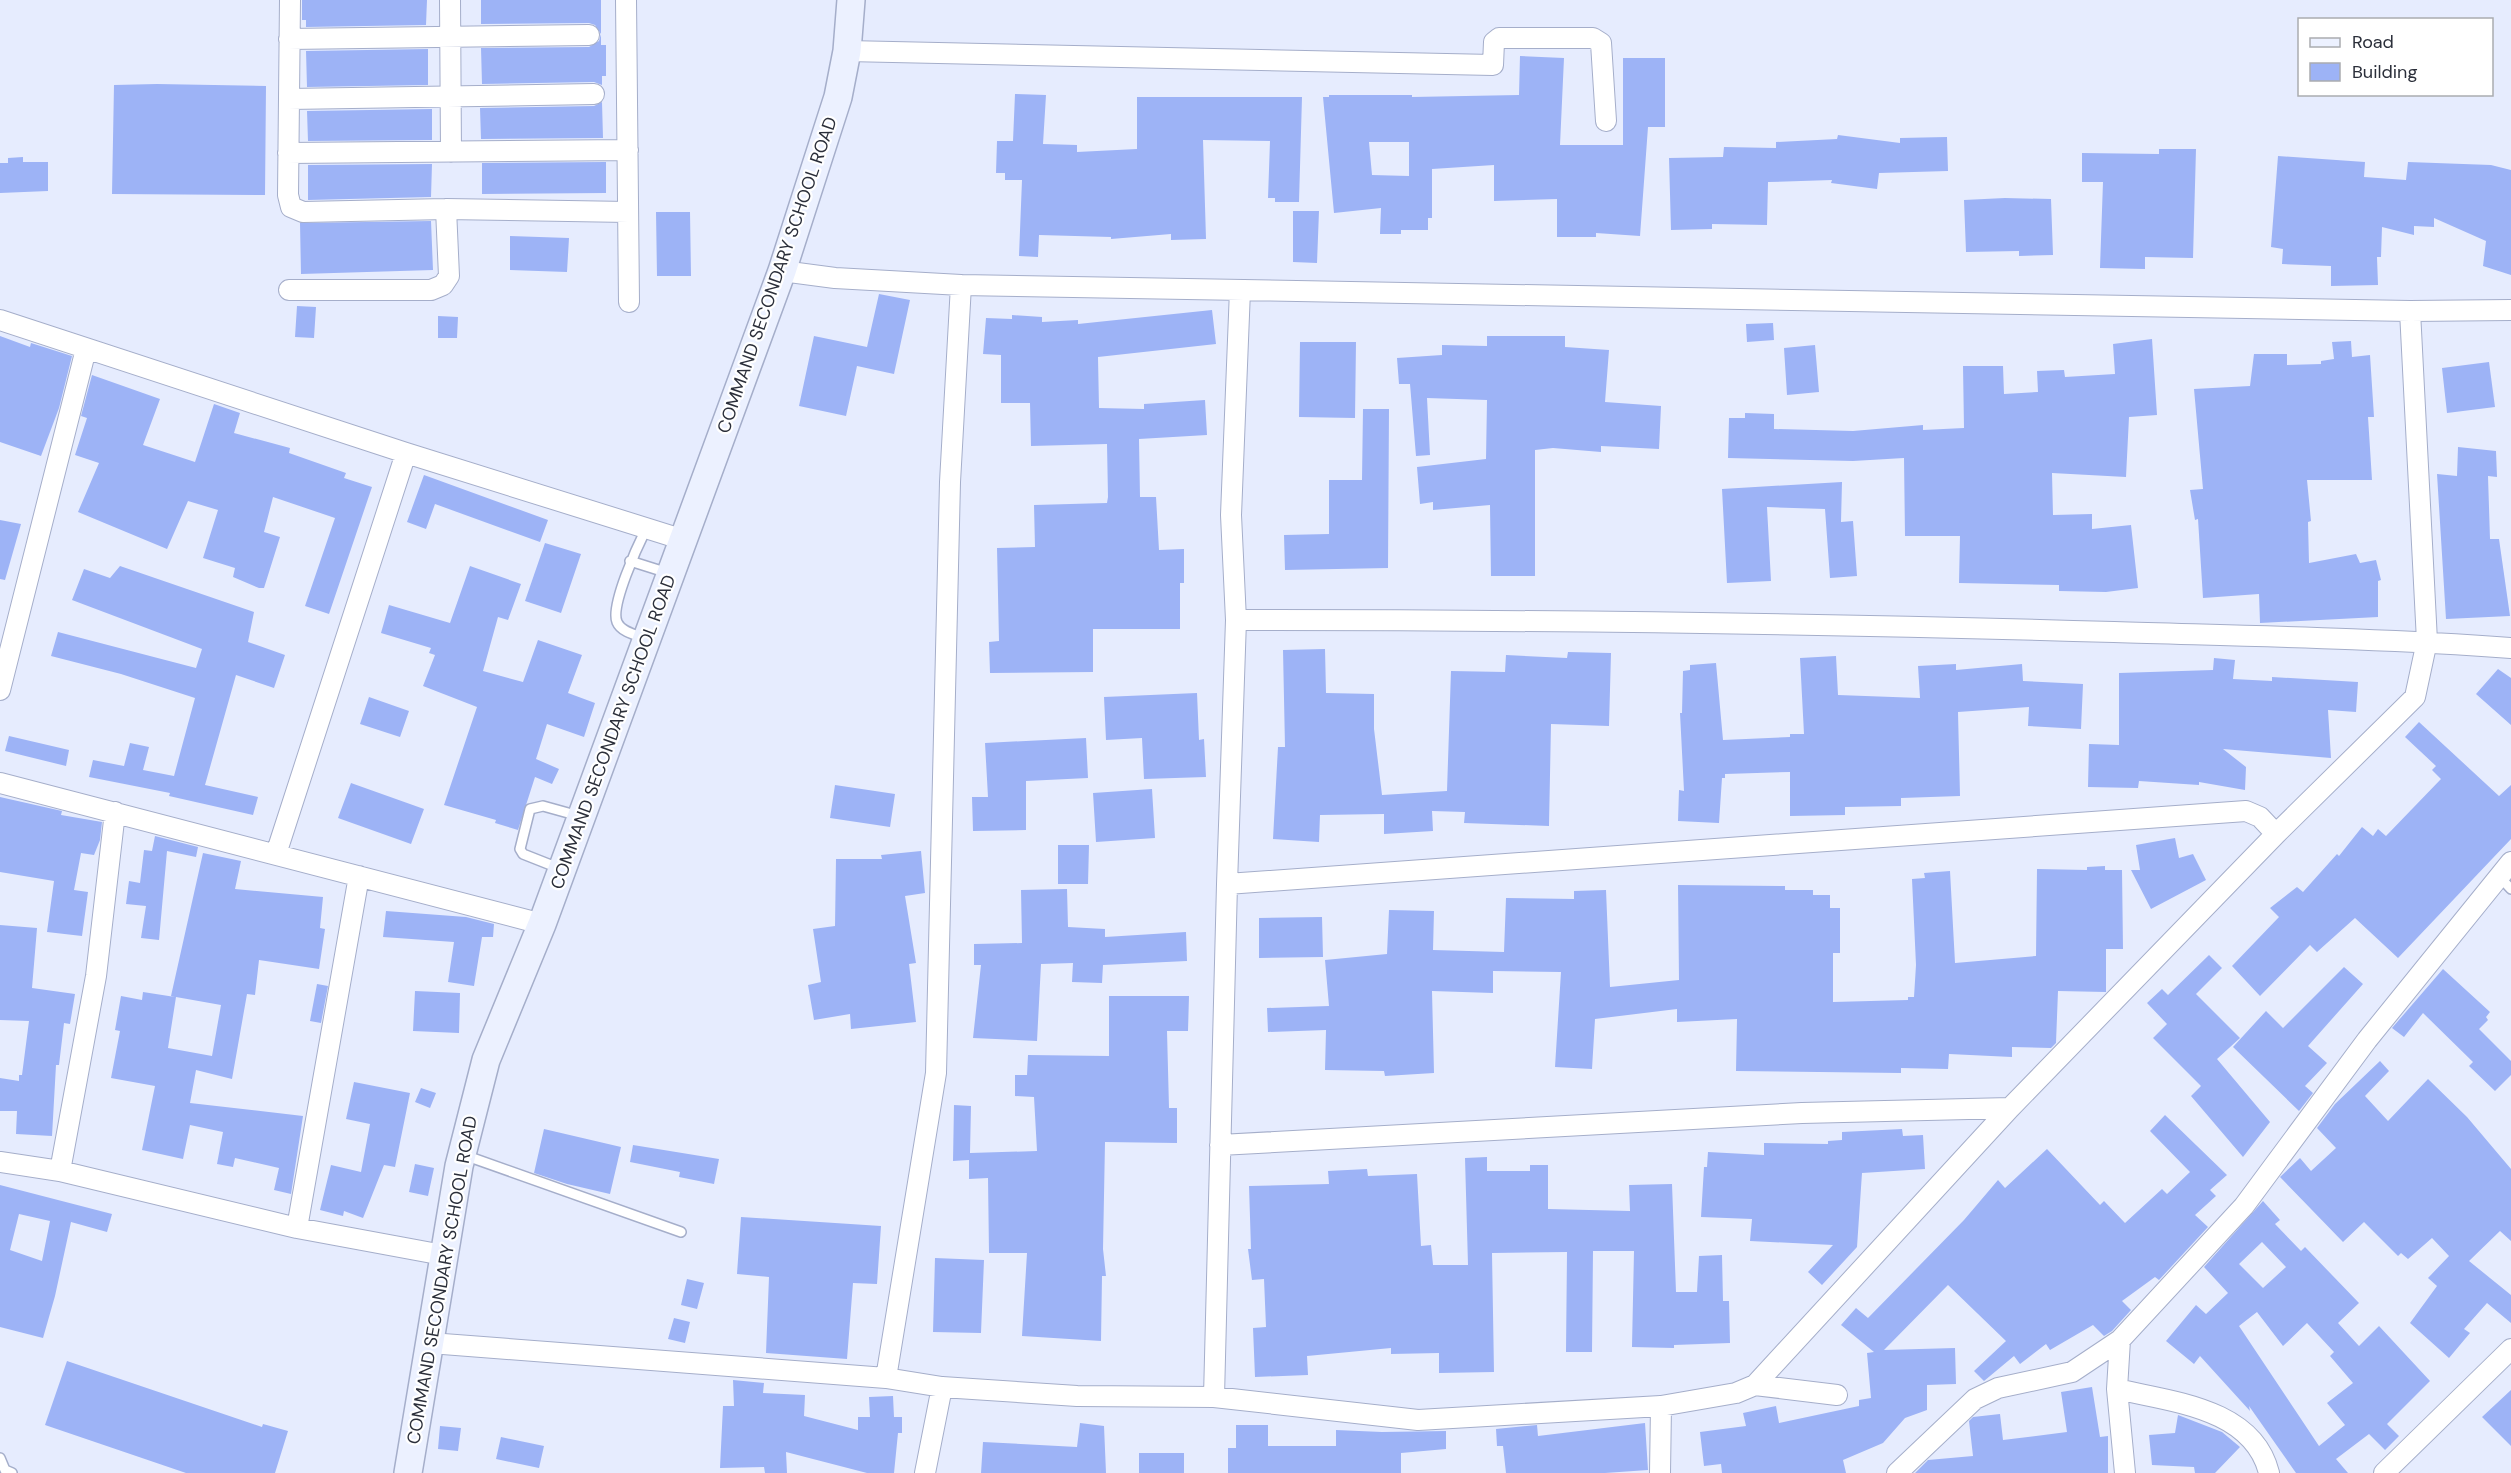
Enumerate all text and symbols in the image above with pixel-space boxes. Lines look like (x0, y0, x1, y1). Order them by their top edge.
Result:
legend (2298, 18, 2493, 96)
text: Road (2352, 30, 2394, 54)
text: Building (2352, 60, 2417, 84)
street label: COMMAND SECONDARY SCHOOL ROAD (711, 114, 843, 436)
street label: COMMAND SECONDARY SCHOOL ROAD (545, 571, 681, 893)
street label: COMMAND SECONDARY SCHOOL ROAD (401, 1114, 483, 1446)

